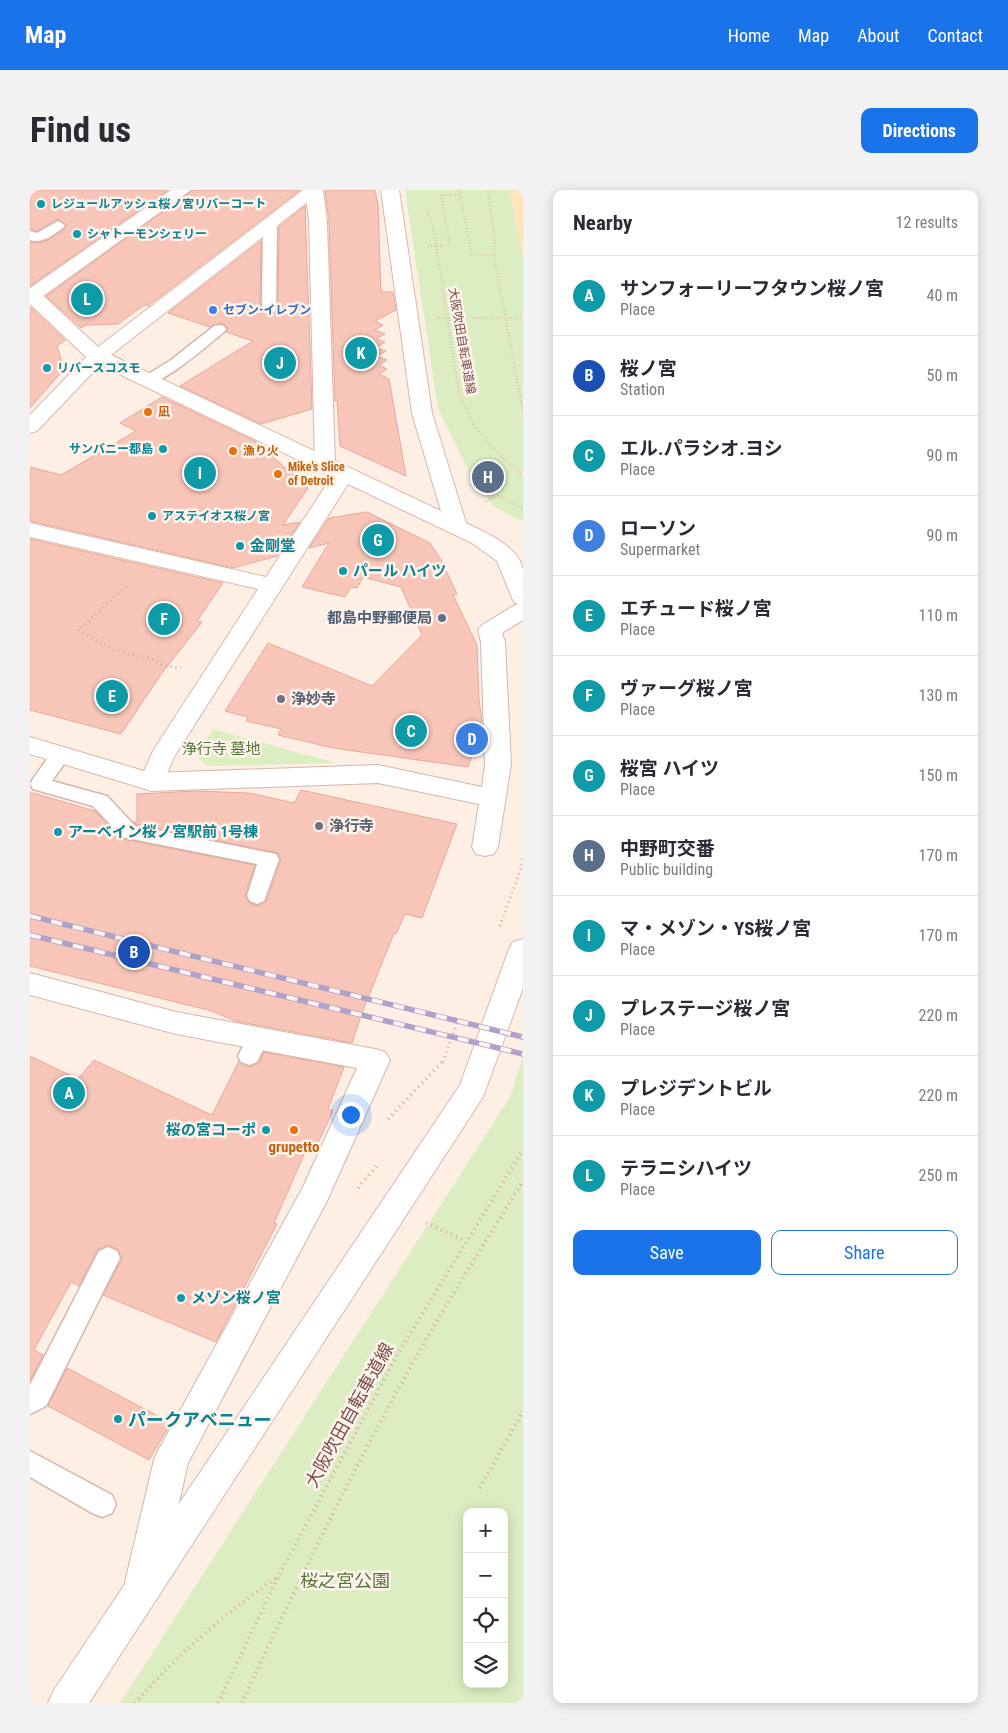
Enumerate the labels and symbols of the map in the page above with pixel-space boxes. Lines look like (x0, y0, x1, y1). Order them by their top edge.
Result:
place label: レジュールアッシュ桜ノ宮リバーコート (51, 197, 266, 211)
marker: レジュールアッシュ桜ノ宮リバーコート (35, 198, 47, 210)
place label: シャトーモンシェリー (87, 227, 207, 241)
marker: シャトーモンシェリー (71, 228, 83, 240)
pin: L (71, 280, 103, 318)
street label: 大阪吹田自転車道線 (446, 287, 478, 395)
place label: セブン-イレブン (223, 303, 311, 317)
marker: セブン-イレブン (207, 304, 219, 316)
pin: K (345, 334, 377, 372)
pin: J (264, 344, 296, 382)
place label: リバースコスモ (57, 361, 140, 375)
marker: リバースコスモ (41, 362, 53, 374)
place label: 凪 (158, 405, 170, 419)
marker: 凪 (142, 406, 154, 418)
place label: サンバニー都島 (69, 442, 153, 456)
marker: サンバニー都島 (157, 443, 169, 455)
place label: 漁り火 (243, 444, 279, 458)
marker: 漁り火 (227, 445, 239, 457)
pin: I (184, 454, 216, 492)
pin: H (472, 458, 504, 496)
place label: Mike's Slice of Detroit (288, 460, 345, 488)
marker: Mike's Slice of Detroit (272, 468, 284, 480)
place label: アステイオス桜ノ宮 (162, 509, 270, 523)
marker: アステイオス桜ノ宮 (146, 510, 158, 522)
pin: G (362, 521, 394, 559)
place label: 金剛堂 (250, 537, 295, 555)
marker: 金剛堂 (234, 540, 246, 552)
place label: パール ハイツ (353, 562, 446, 580)
marker: パール ハイツ (337, 565, 349, 577)
pin: F (148, 600, 180, 638)
place label: 都島中野郵便局 (327, 609, 432, 627)
marker: 都島中野郵便局 (436, 612, 448, 624)
pin: E (96, 677, 128, 715)
place label: 浄妙寺 (291, 690, 336, 708)
marker: 浄妙寺 (275, 693, 287, 705)
pin: C (395, 712, 427, 750)
pin: D (456, 720, 488, 758)
park label: 浄行寺 墓地 (182, 740, 260, 758)
place label: 浄行寺 (329, 817, 374, 835)
marker: 浄行寺 (313, 820, 325, 832)
place label: アーベイン桜ノ宮駅前 1号棟 (68, 823, 258, 841)
marker: アーベイン桜ノ宮駅前 1号棟 (52, 826, 64, 838)
pin: B (118, 933, 150, 971)
pin: A (53, 1074, 85, 1112)
your location (338, 1102, 364, 1128)
place label: 桜の宮コーポ (166, 1121, 256, 1139)
marker: 桜の宮コーポ (260, 1124, 272, 1136)
marker: grupetto (288, 1124, 300, 1136)
place label: grupetto (269, 1138, 319, 1156)
place label: メゾン桜ノ宮 (191, 1289, 281, 1307)
marker: メゾン桜ノ宮 (175, 1292, 187, 1304)
street label: 大阪吹田自転車道線 (301, 1339, 397, 1491)
place label: パークアベニュー (128, 1409, 272, 1430)
marker: パークアベニュー (112, 1413, 124, 1425)
park label: 桜之宮公園 (300, 1570, 390, 1591)

